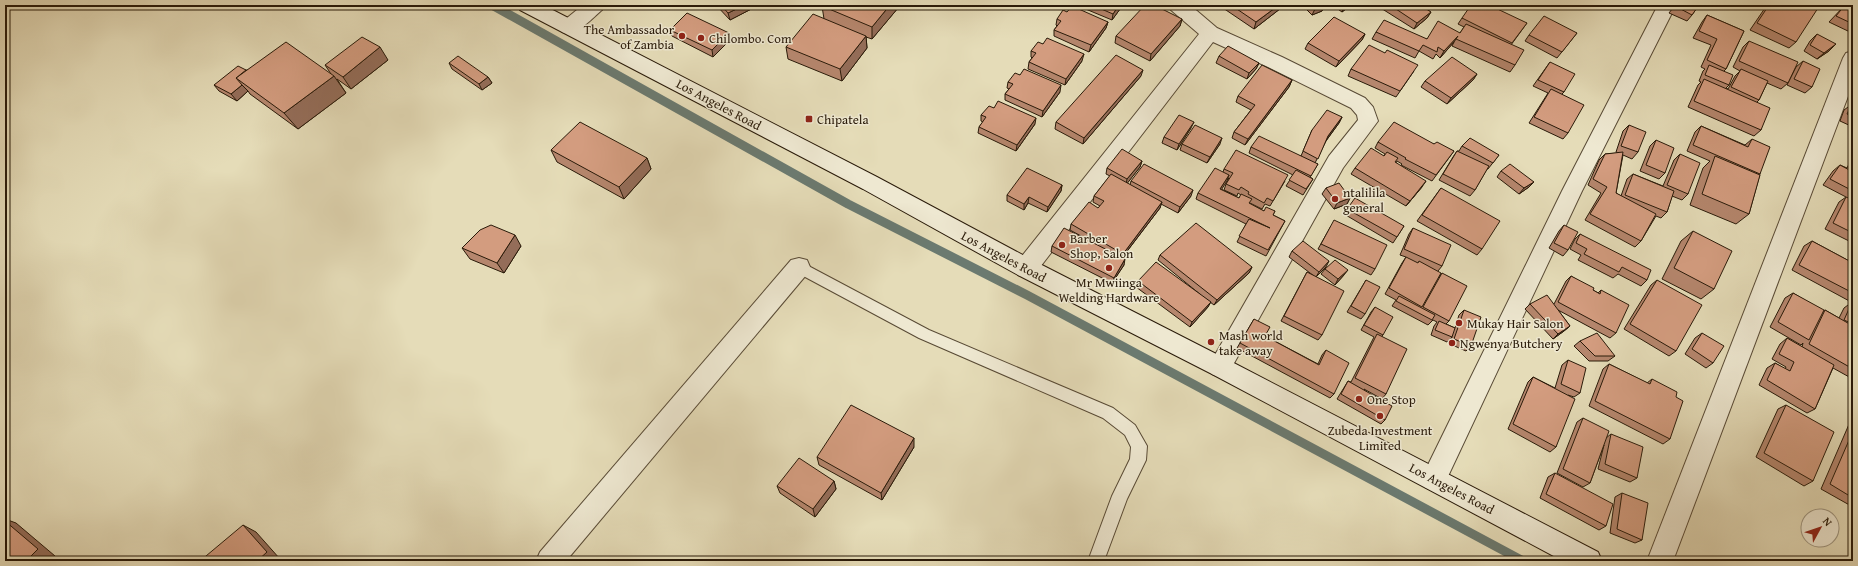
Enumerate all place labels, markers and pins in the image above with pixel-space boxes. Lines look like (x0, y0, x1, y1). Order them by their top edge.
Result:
place label: The Ambassador of Zambia (584, 20, 675, 54)
place label: Chilombo. Com (709, 29, 792, 48)
marker: The Ambassador of Zambia (677, 31, 687, 41)
marker: Chilombo. Com (696, 33, 706, 43)
place label: Chipatela (817, 110, 870, 129)
marker: Chipatela (804, 114, 814, 124)
place label: ntalilila general (1343, 183, 1386, 217)
marker: ntalilila general (1330, 194, 1340, 204)
place label: Barber Shop, Salon (1070, 229, 1134, 263)
marker: Barber Shop, Salon (1057, 240, 1067, 250)
marker: Mr Mwiinga Welding Hardware (1104, 263, 1114, 273)
place label: Mr Mwiinga Welding Hardware (1059, 273, 1159, 307)
place label: Mukay Hair Salon (1467, 314, 1564, 333)
marker: Mukay Hair Salon (1454, 318, 1464, 328)
place label: Mash world take away (1219, 326, 1283, 360)
place label: Ngwenya Butchery (1460, 334, 1563, 353)
marker: Mash world take away (1206, 337, 1216, 347)
marker: Ngwenya Butchery (1447, 338, 1457, 348)
place label: One Stop (1367, 390, 1416, 409)
marker: One Stop (1354, 394, 1364, 404)
marker: Zubeda Investment Limited (1375, 411, 1385, 421)
place label: Zubeda Investment Limited (1328, 421, 1433, 455)

